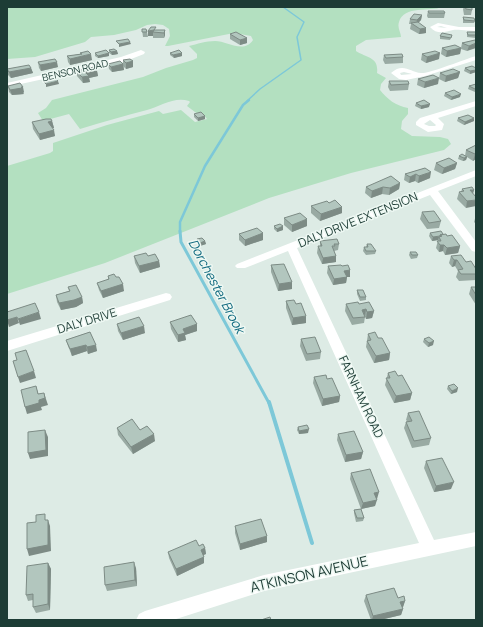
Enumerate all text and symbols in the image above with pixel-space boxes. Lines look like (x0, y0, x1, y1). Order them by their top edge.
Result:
street label: BENSON ROAD (41, 56, 110, 84)
street label: DALY DRIVE EXTENSION (295, 188, 420, 251)
water label: Dorchester Brook (185, 236, 251, 339)
street label: DALY DRIVE (55, 303, 119, 338)
street label: FARNHAM ROAD (335, 353, 388, 441)
street label: ATKINSON AVENUE (248, 551, 370, 596)

